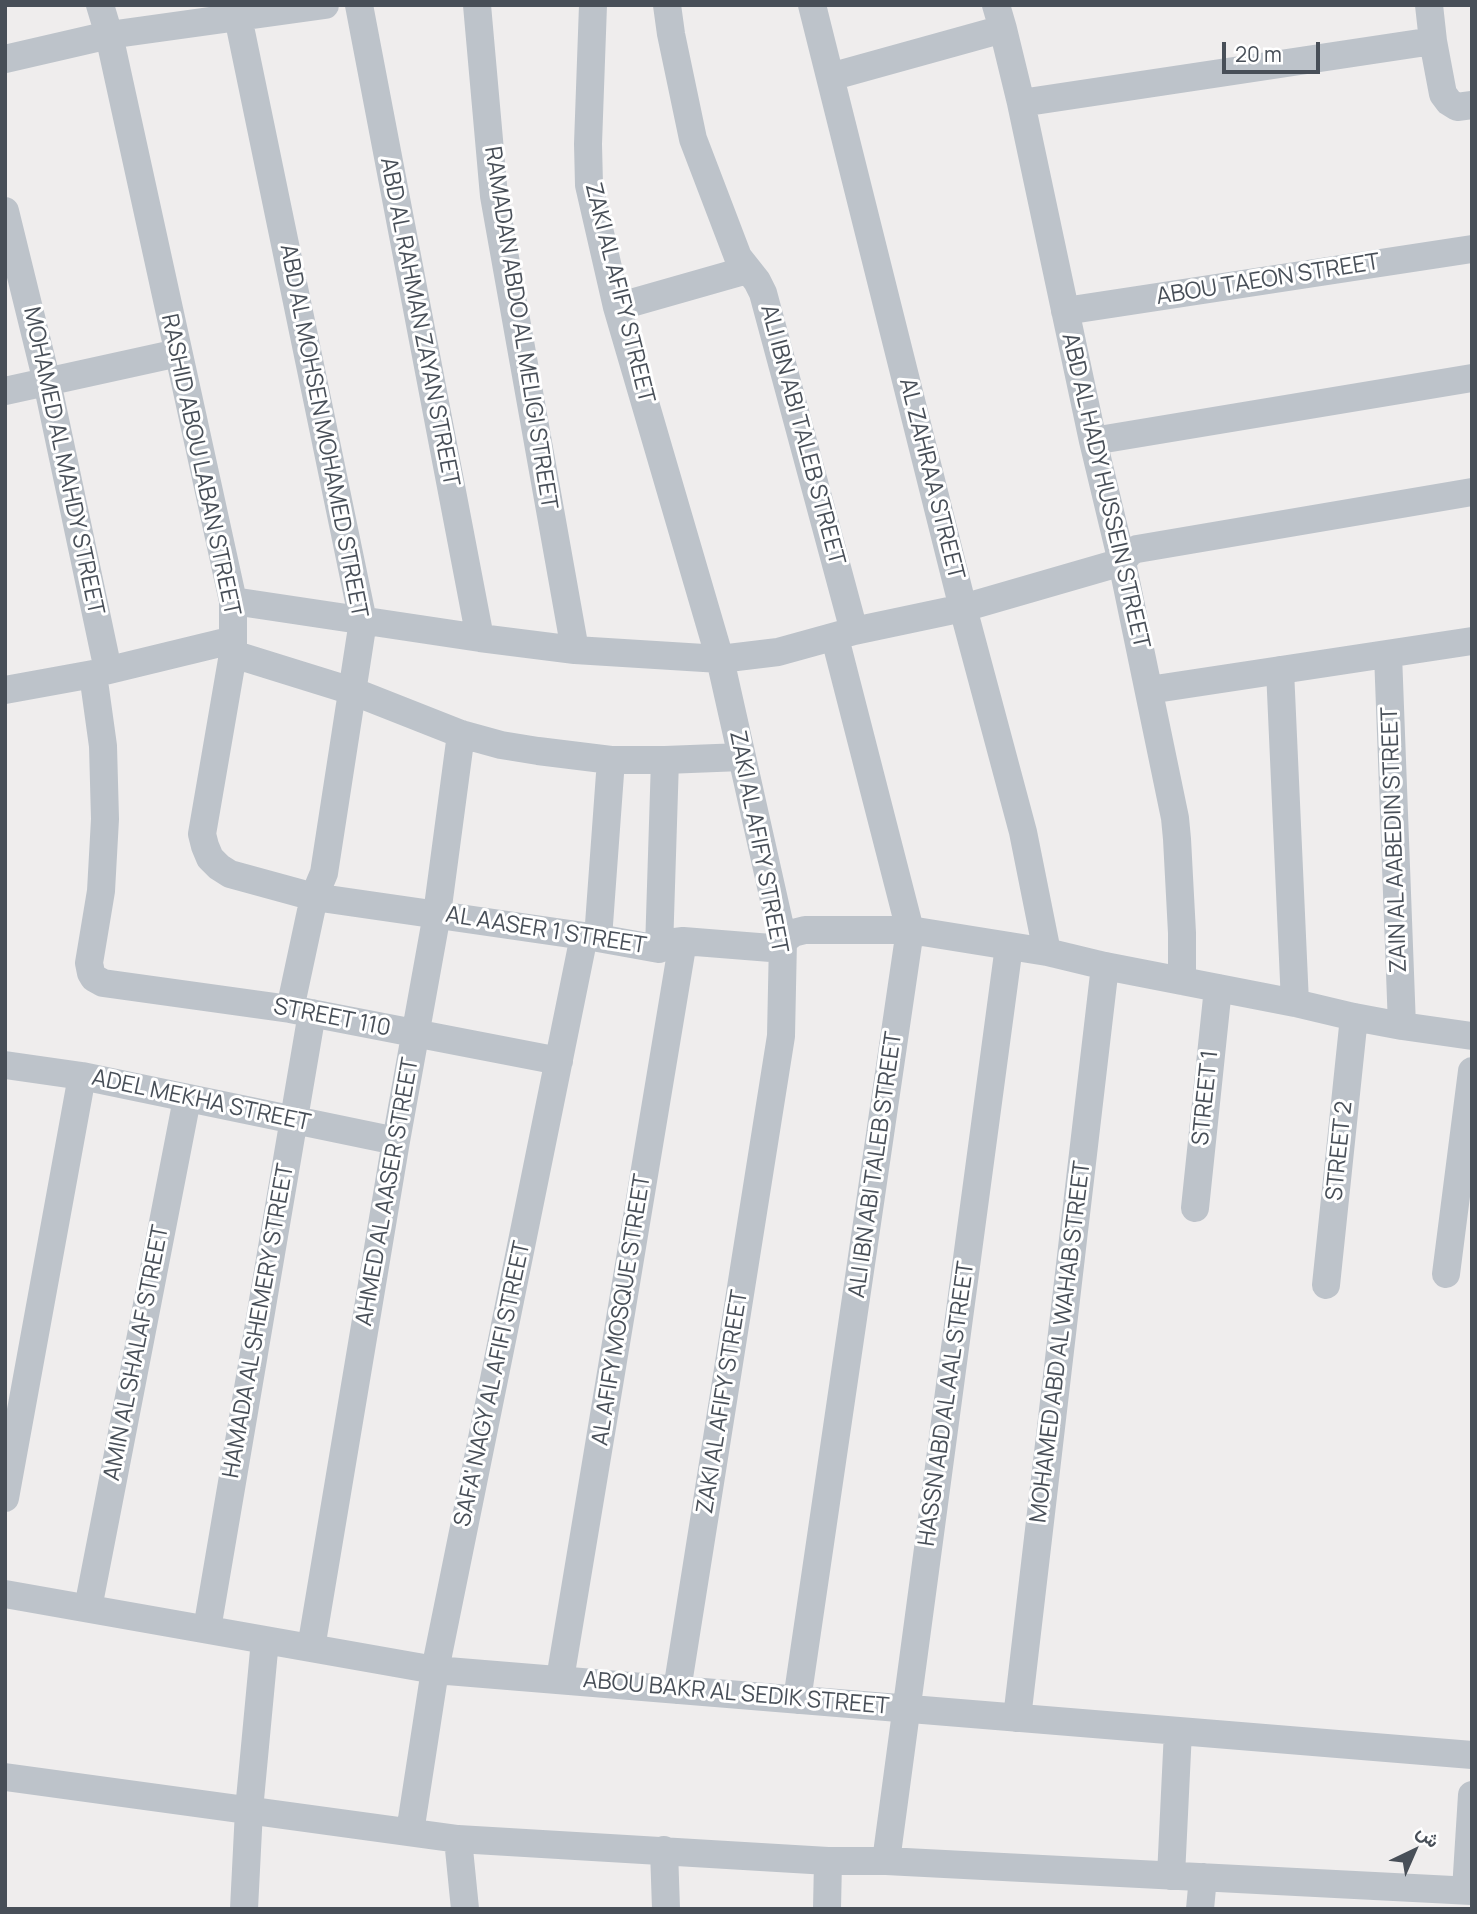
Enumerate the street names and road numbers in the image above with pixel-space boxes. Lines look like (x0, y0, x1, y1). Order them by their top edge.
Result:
street label: RAMADAN ABDO AL MELIGI STREET (478, 144, 562, 512)
street label: ABD AL RAHMAN ZAYAN STREET (374, 155, 464, 489)
street label: ZAKI AL AFIFY STREET (578, 180, 660, 406)
street label: ABD AL MOHSEN MOHAMED STREET (273, 242, 373, 620)
street label: ABOU TAEON STREET (1154, 249, 1382, 311)
street label: ALI IBN ABI TALEB STREET (754, 302, 850, 568)
street label: MOHAMED AL MAHDY STREET (17, 305, 109, 617)
street label: RASHID ABOU LABAN STREET (155, 312, 245, 618)
street label: ABD AL HADY HUSSEIN STREET (1055, 330, 1155, 652)
street label: AL ZAHRAA STREET (893, 375, 969, 583)
street label: ZAIN AL AABEDIN STREET (1377, 707, 1413, 973)
street label: ZAKI AL AFIFY STREET (723, 728, 793, 956)
street label: AL AASER 1 STREET (444, 902, 648, 960)
street label: STREET 110 (271, 993, 393, 1043)
street label: ALI IBN ABI TALEB STREET (844, 1030, 908, 1300)
street label: STREET 1 (1187, 1049, 1225, 1147)
street label: AHMED AL AASER STREET (351, 1056, 425, 1328)
street label: ADEL MEKHA STREET (89, 1064, 313, 1138)
street label: STREET 2 (1321, 1100, 1359, 1202)
street label: MOHAMED ABD AL WAHAB STREET (1025, 1160, 1097, 1524)
street label: HAMADA AL SHEMERY STREET (218, 1162, 300, 1480)
street label: AL AFIFY MOSQUE STREET (587, 1172, 657, 1448)
street label: AMIN AL SHALAF STREET (99, 1223, 175, 1483)
street label: SAFA' NAGY AL AFIFI STREET (449, 1239, 537, 1529)
street label: HASSN ABD AL AAL STREET (913, 1260, 981, 1548)
street label: ZAKI AL AFIFY STREET (692, 1288, 754, 1516)
street label: ABOU BAKR AL SEDIK STREET (582, 1667, 890, 1721)

